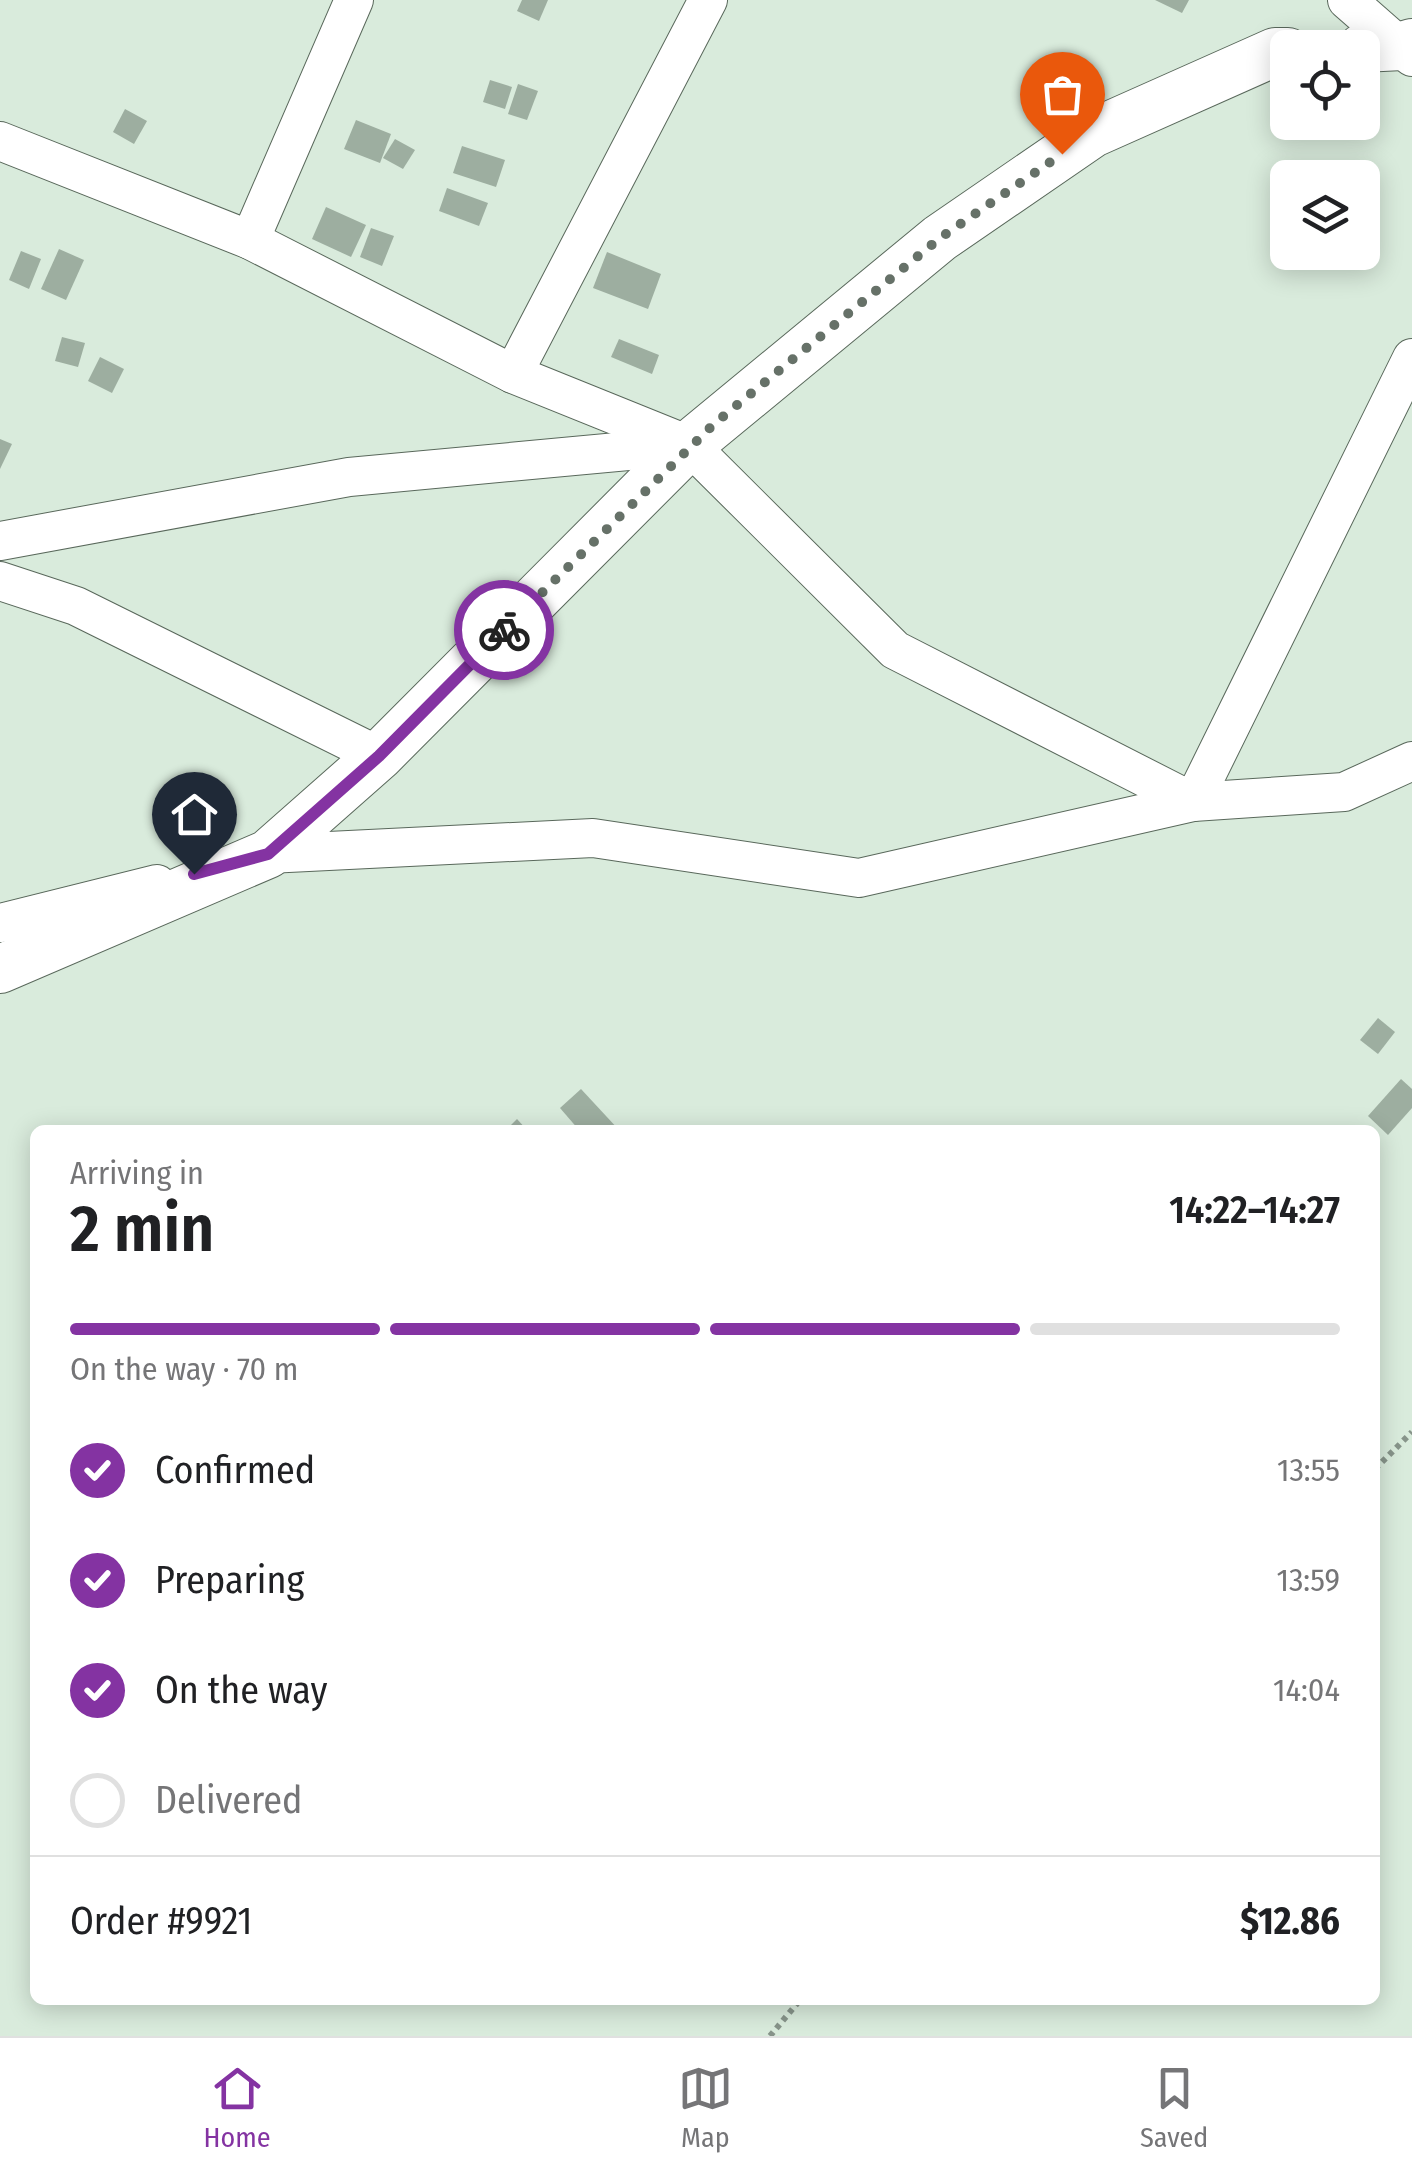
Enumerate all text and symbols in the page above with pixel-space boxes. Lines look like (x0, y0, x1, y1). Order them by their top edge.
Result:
map controls (1270, 30, 1380, 270)
button: locate (1270, 30, 1380, 140)
pin (1020, 52, 1105, 155)
icon: bag (1035, 67, 1090, 122)
button: layers (1270, 160, 1380, 270)
courier (454, 580, 554, 680)
icon: bike (477, 603, 532, 658)
pin (152, 772, 237, 875)
icon: home (167, 787, 222, 842)
text: Arriving in (70, 1154, 204, 1192)
text: 14:22–14:27 (1169, 1187, 1340, 1233)
text: 2 min (70, 1190, 214, 1268)
text: On the way · 70 m (70, 1350, 298, 1388)
icon: check (70, 1443, 125, 1498)
text: Confirmed (155, 1447, 315, 1493)
text: 13:55 (1277, 1451, 1340, 1489)
icon: check (70, 1553, 125, 1608)
text: Preparing (155, 1557, 304, 1603)
text: 13:59 (1276, 1561, 1340, 1599)
icon: check (70, 1663, 125, 1718)
text: On the way (155, 1667, 327, 1713)
text: 14:04 (1273, 1671, 1340, 1709)
text: Delivered (155, 1777, 302, 1823)
text: Order #9921 (70, 1898, 252, 1944)
text: $12.86 (1240, 1898, 1340, 1944)
tab: Home (204, 2061, 271, 2154)
tab: Map (678, 2061, 733, 2154)
tab: Saved (1140, 2061, 1208, 2154)

